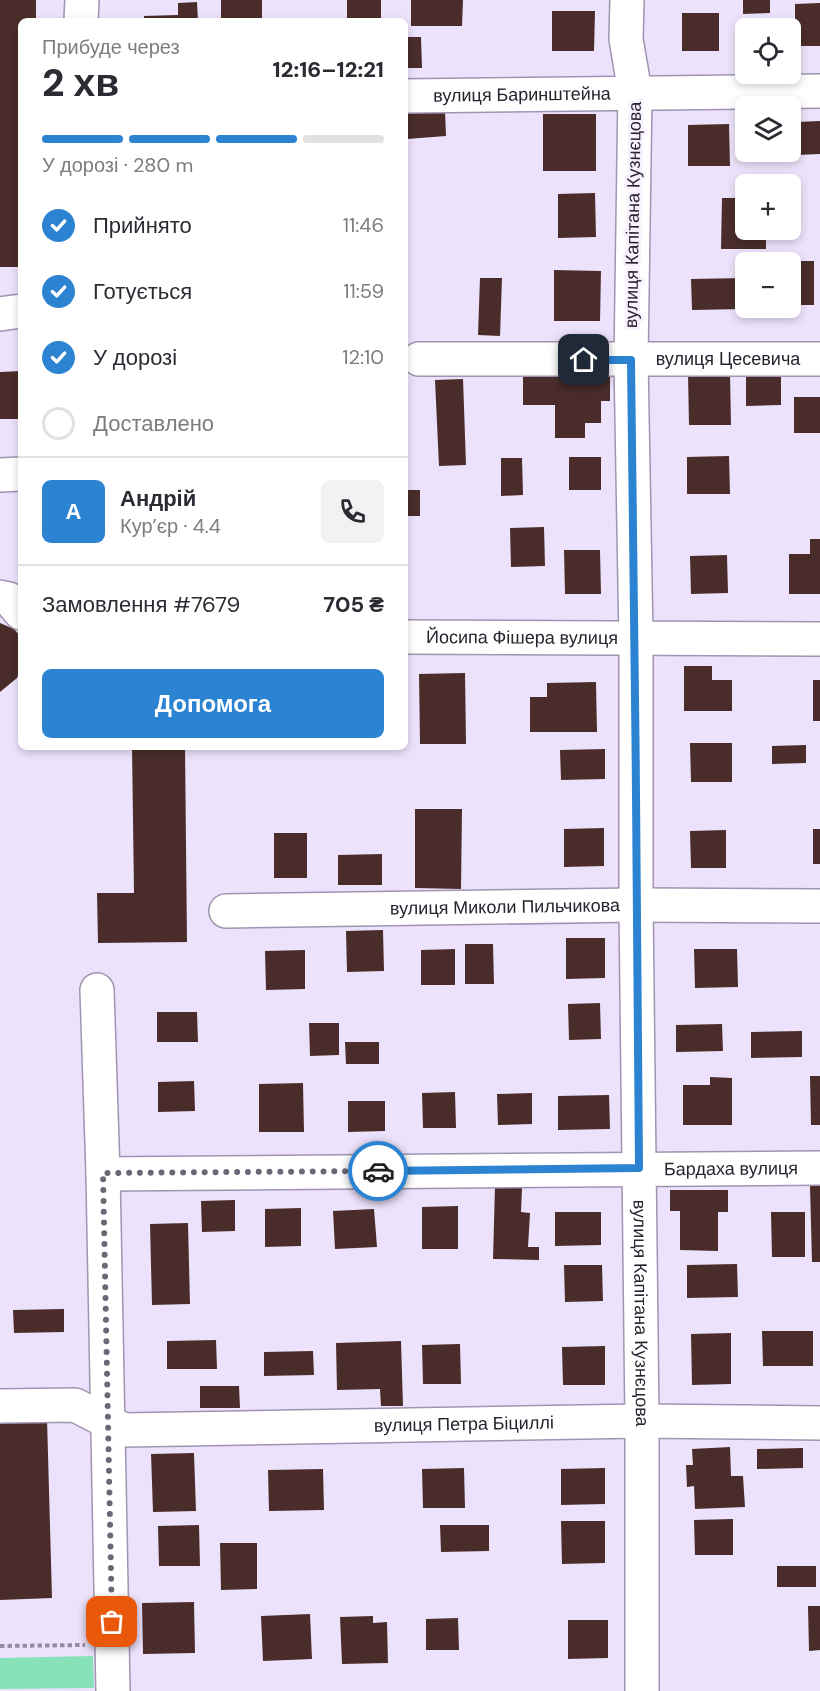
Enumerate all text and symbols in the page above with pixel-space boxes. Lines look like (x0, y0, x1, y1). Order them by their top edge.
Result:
map controls (735, 18, 801, 318)
button: locate (735, 18, 801, 84)
text: Прибуде через (42, 34, 180, 60)
text: 12:16–12:21 (273, 55, 384, 84)
text: 2 хв (42, 57, 119, 108)
street label: вулиця Баринштейна (433, 82, 612, 108)
button: layers (735, 96, 801, 162)
street label: вулиця Капітана Кузнєцова (619, 101, 647, 328)
text: У дорозі · 280 m (42, 152, 193, 178)
button: + (735, 174, 801, 240)
icon: check (42, 209, 75, 242)
text: Прийнято (93, 211, 192, 240)
text: 11:46 (343, 212, 384, 238)
button: − (735, 252, 801, 318)
icon: check (42, 275, 75, 308)
text: Готується (93, 277, 192, 306)
text: 11:59 (343, 278, 384, 304)
pin (558, 334, 609, 385)
icon: check (42, 341, 75, 374)
text: У дорозі (93, 343, 177, 372)
icon: home (567, 343, 600, 376)
text: 12:10 (342, 344, 384, 370)
street label: вулиця Цесевича (656, 347, 801, 371)
text: Доставлено (93, 409, 214, 438)
button: phone (321, 480, 384, 543)
text: Андрій (120, 484, 196, 513)
text: А (66, 497, 81, 526)
text: Кур’єр · 4.4 (120, 513, 221, 539)
text: Замовлення #7679 (42, 590, 240, 619)
text: 705 ₴ (323, 590, 384, 619)
street label: Йосипа Фішера вулиця (426, 625, 618, 650)
button: Допомога (42, 669, 384, 738)
street label: вулиця Миколи Пильчикова (390, 893, 621, 921)
courier (348, 1141, 408, 1201)
icon: car (362, 1155, 395, 1188)
street label: Бардаха вулиця (664, 1156, 798, 1181)
street label: вулиця Капітана Кузнєцова (627, 1200, 654, 1427)
street label: вулиця Петра Біциллі (374, 1411, 554, 1438)
pin (86, 1596, 137, 1647)
icon: bag (95, 1605, 128, 1638)

